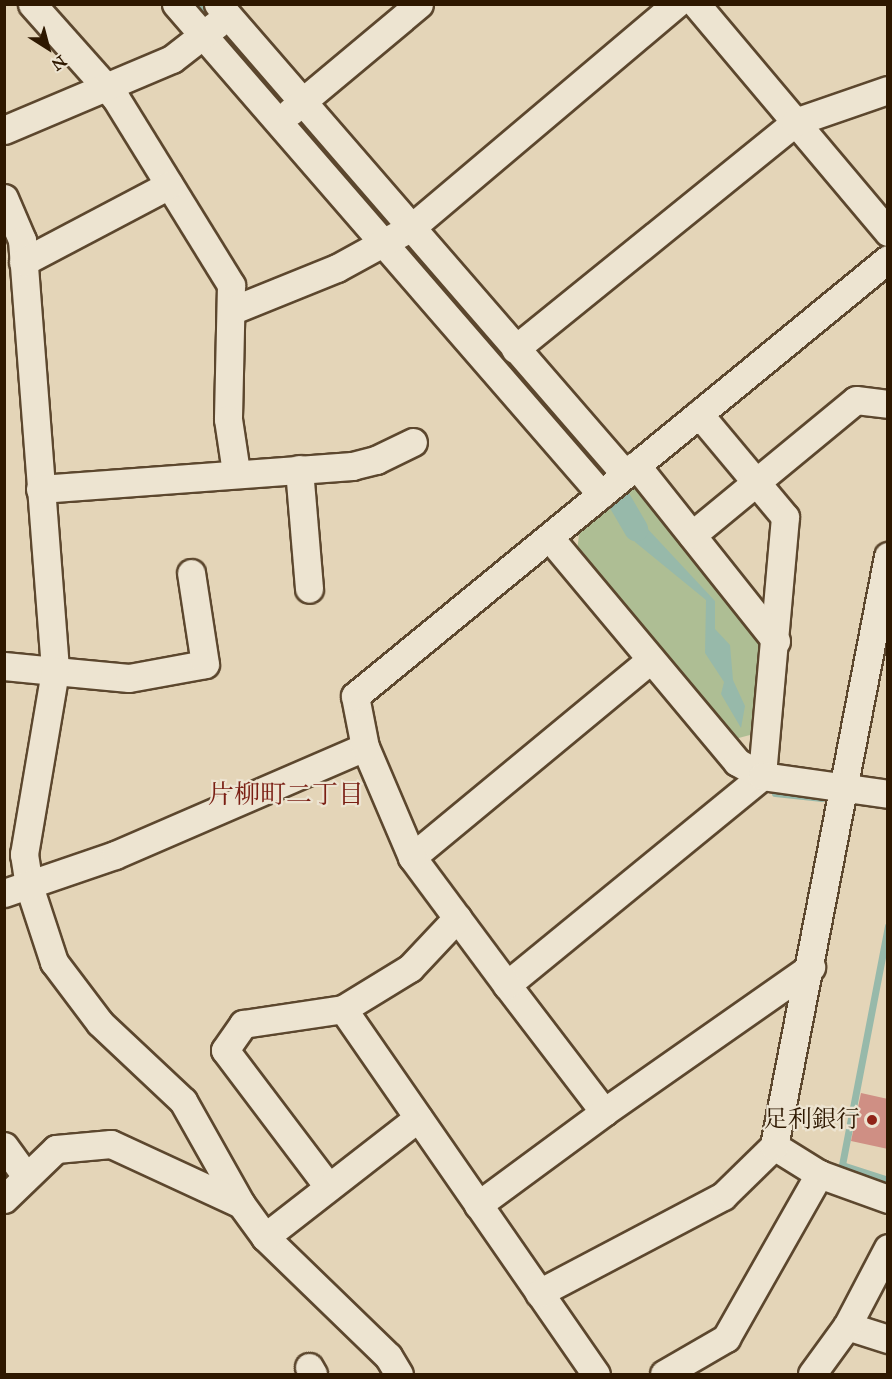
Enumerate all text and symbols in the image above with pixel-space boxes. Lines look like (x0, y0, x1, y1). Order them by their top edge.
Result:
north arrow (18, 18, 78, 78)
text: N (48, 51, 70, 75)
district label: 片柳町二丁目 (208, 779, 364, 811)
place label: 足利銀行 (764, 1106, 860, 1134)
marker: 足利銀行 (865, 1113, 879, 1127)

